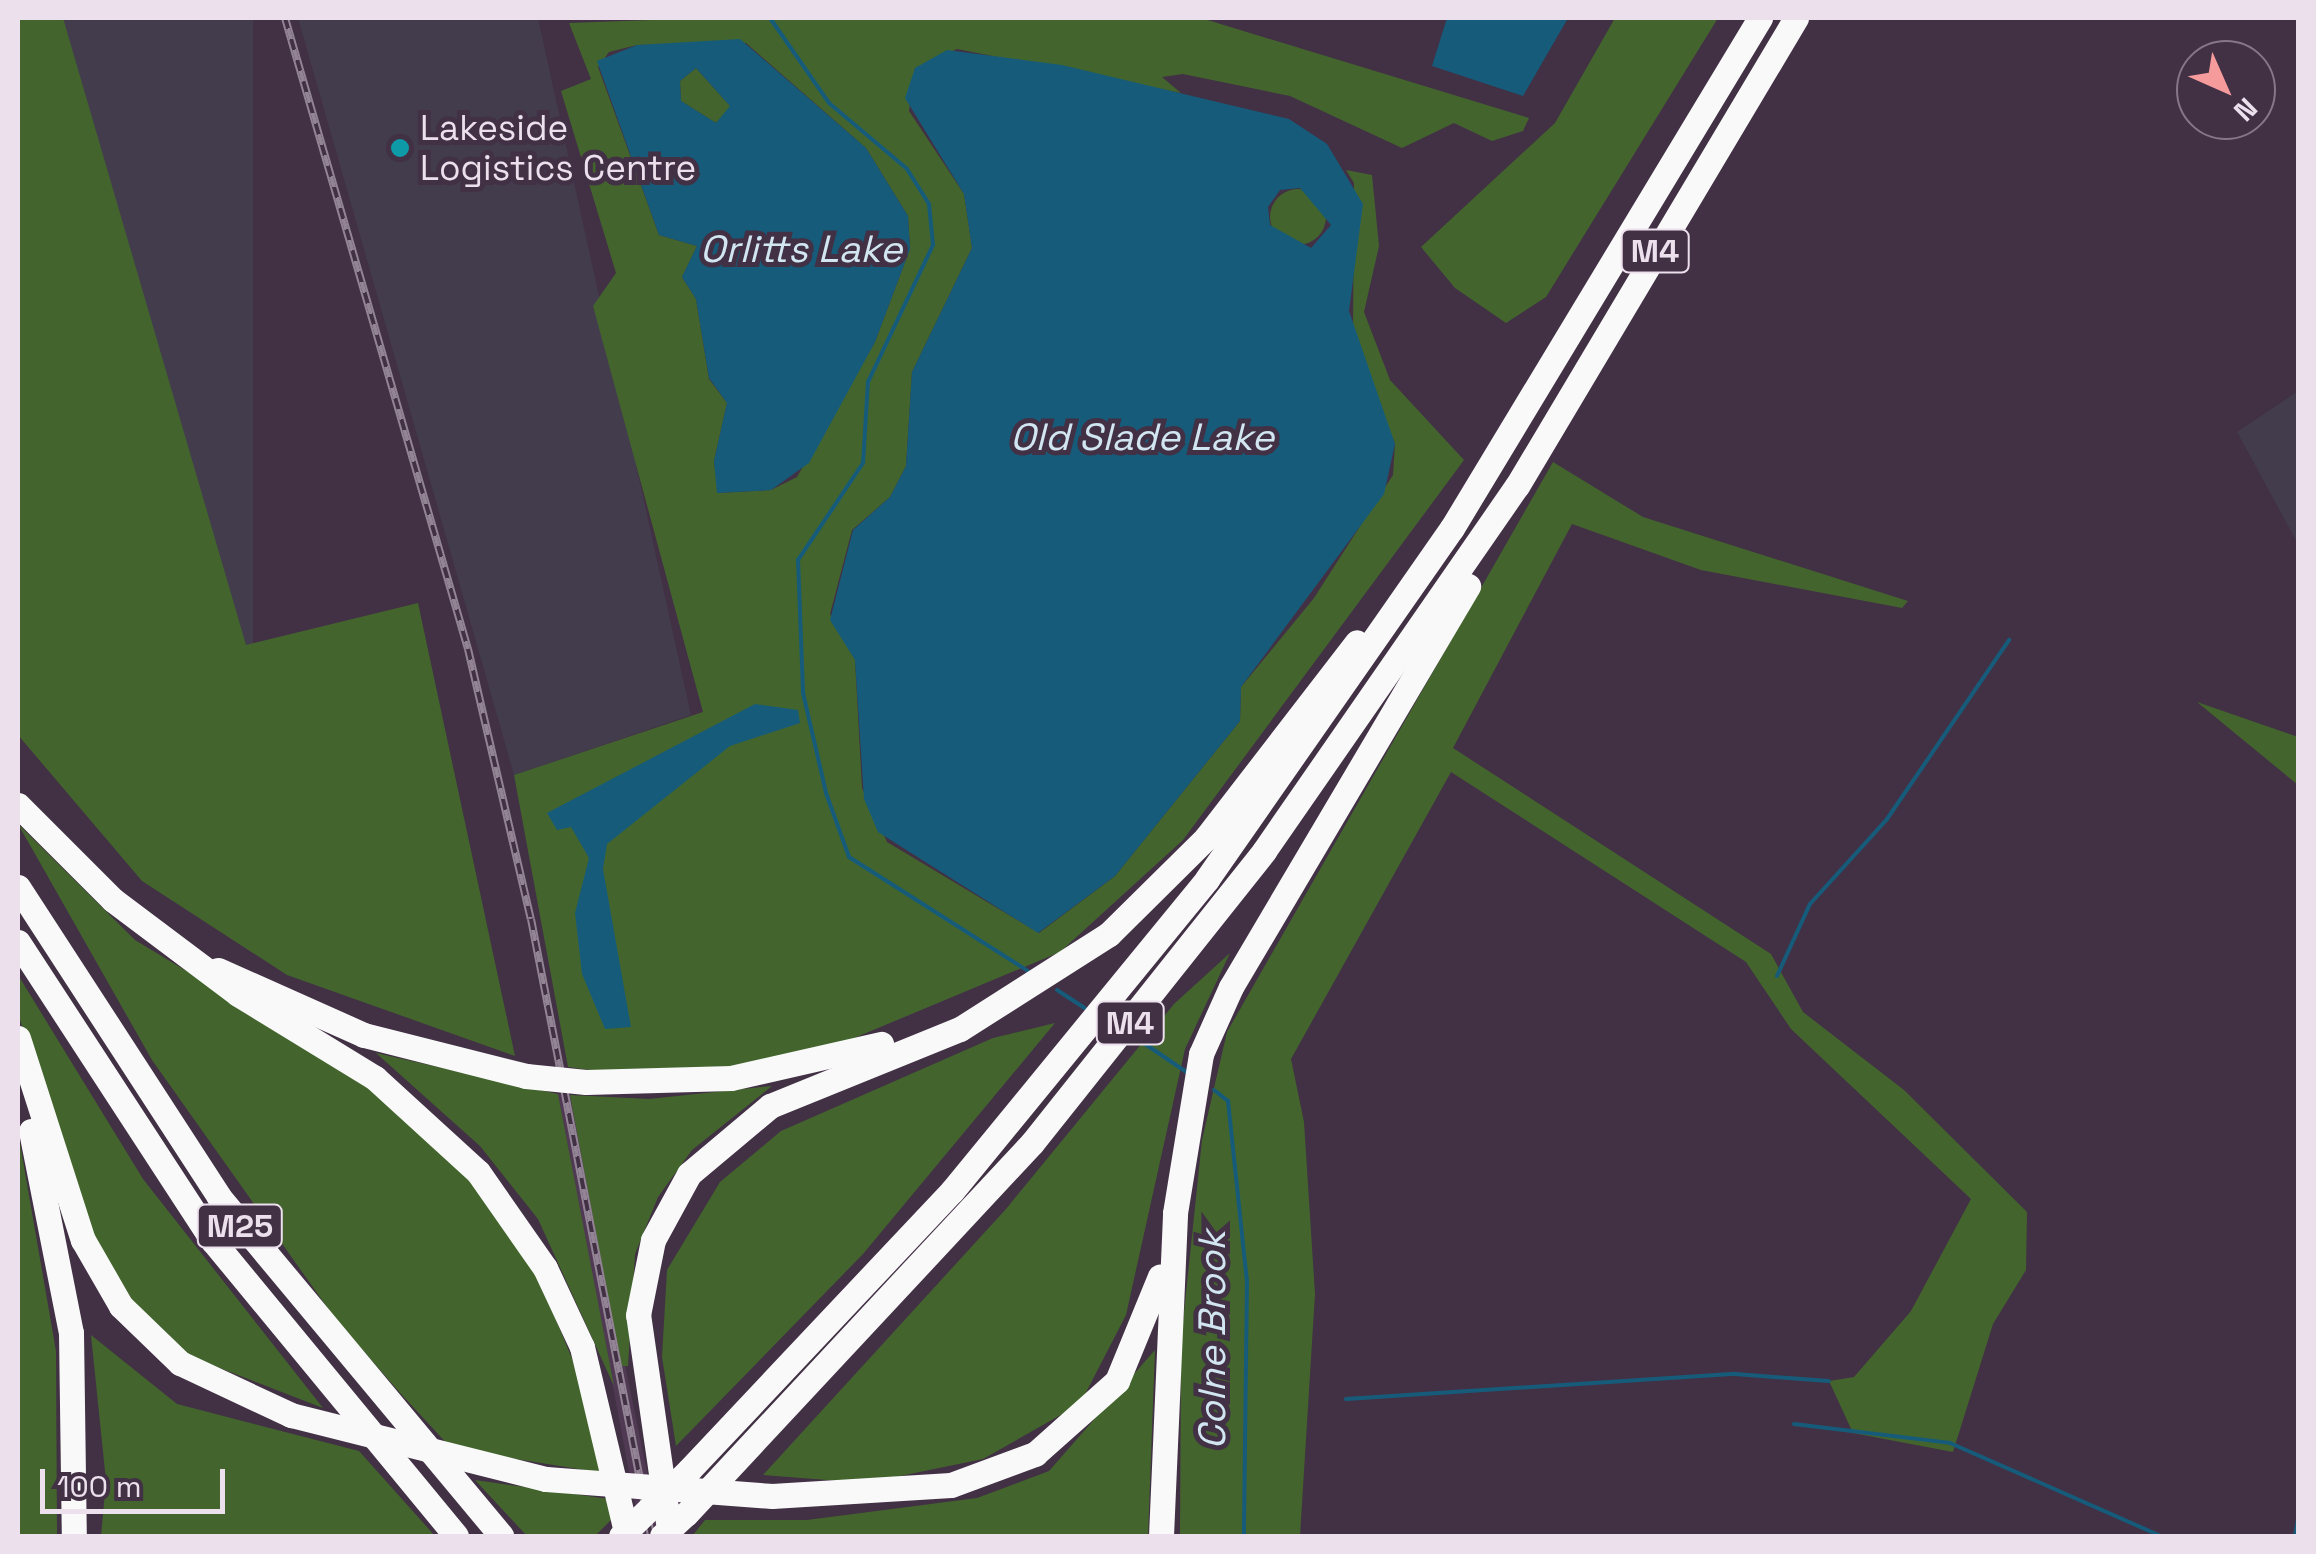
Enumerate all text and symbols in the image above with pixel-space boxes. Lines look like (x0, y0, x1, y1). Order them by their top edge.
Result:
north arrow (2176, 40, 2276, 140)
text: N (2226, 90, 2265, 129)
place label: Lakeside Logistics Centre (420, 107, 696, 189)
marker: Lakeside Logistics Centre (389, 137, 411, 159)
road number: M4 (1620, 224, 1690, 278)
water label: Orlitts Lake (700, 227, 902, 273)
water label: Old Slade Lake (1010, 415, 1274, 461)
road number: M4 (1095, 996, 1165, 1050)
road number: M25 (195, 1199, 285, 1253)
water label: Colne Brook (1190, 1231, 1236, 1449)
scale bar (45, 1449, 230, 1511)
text: 100 m (57, 1467, 142, 1506)

